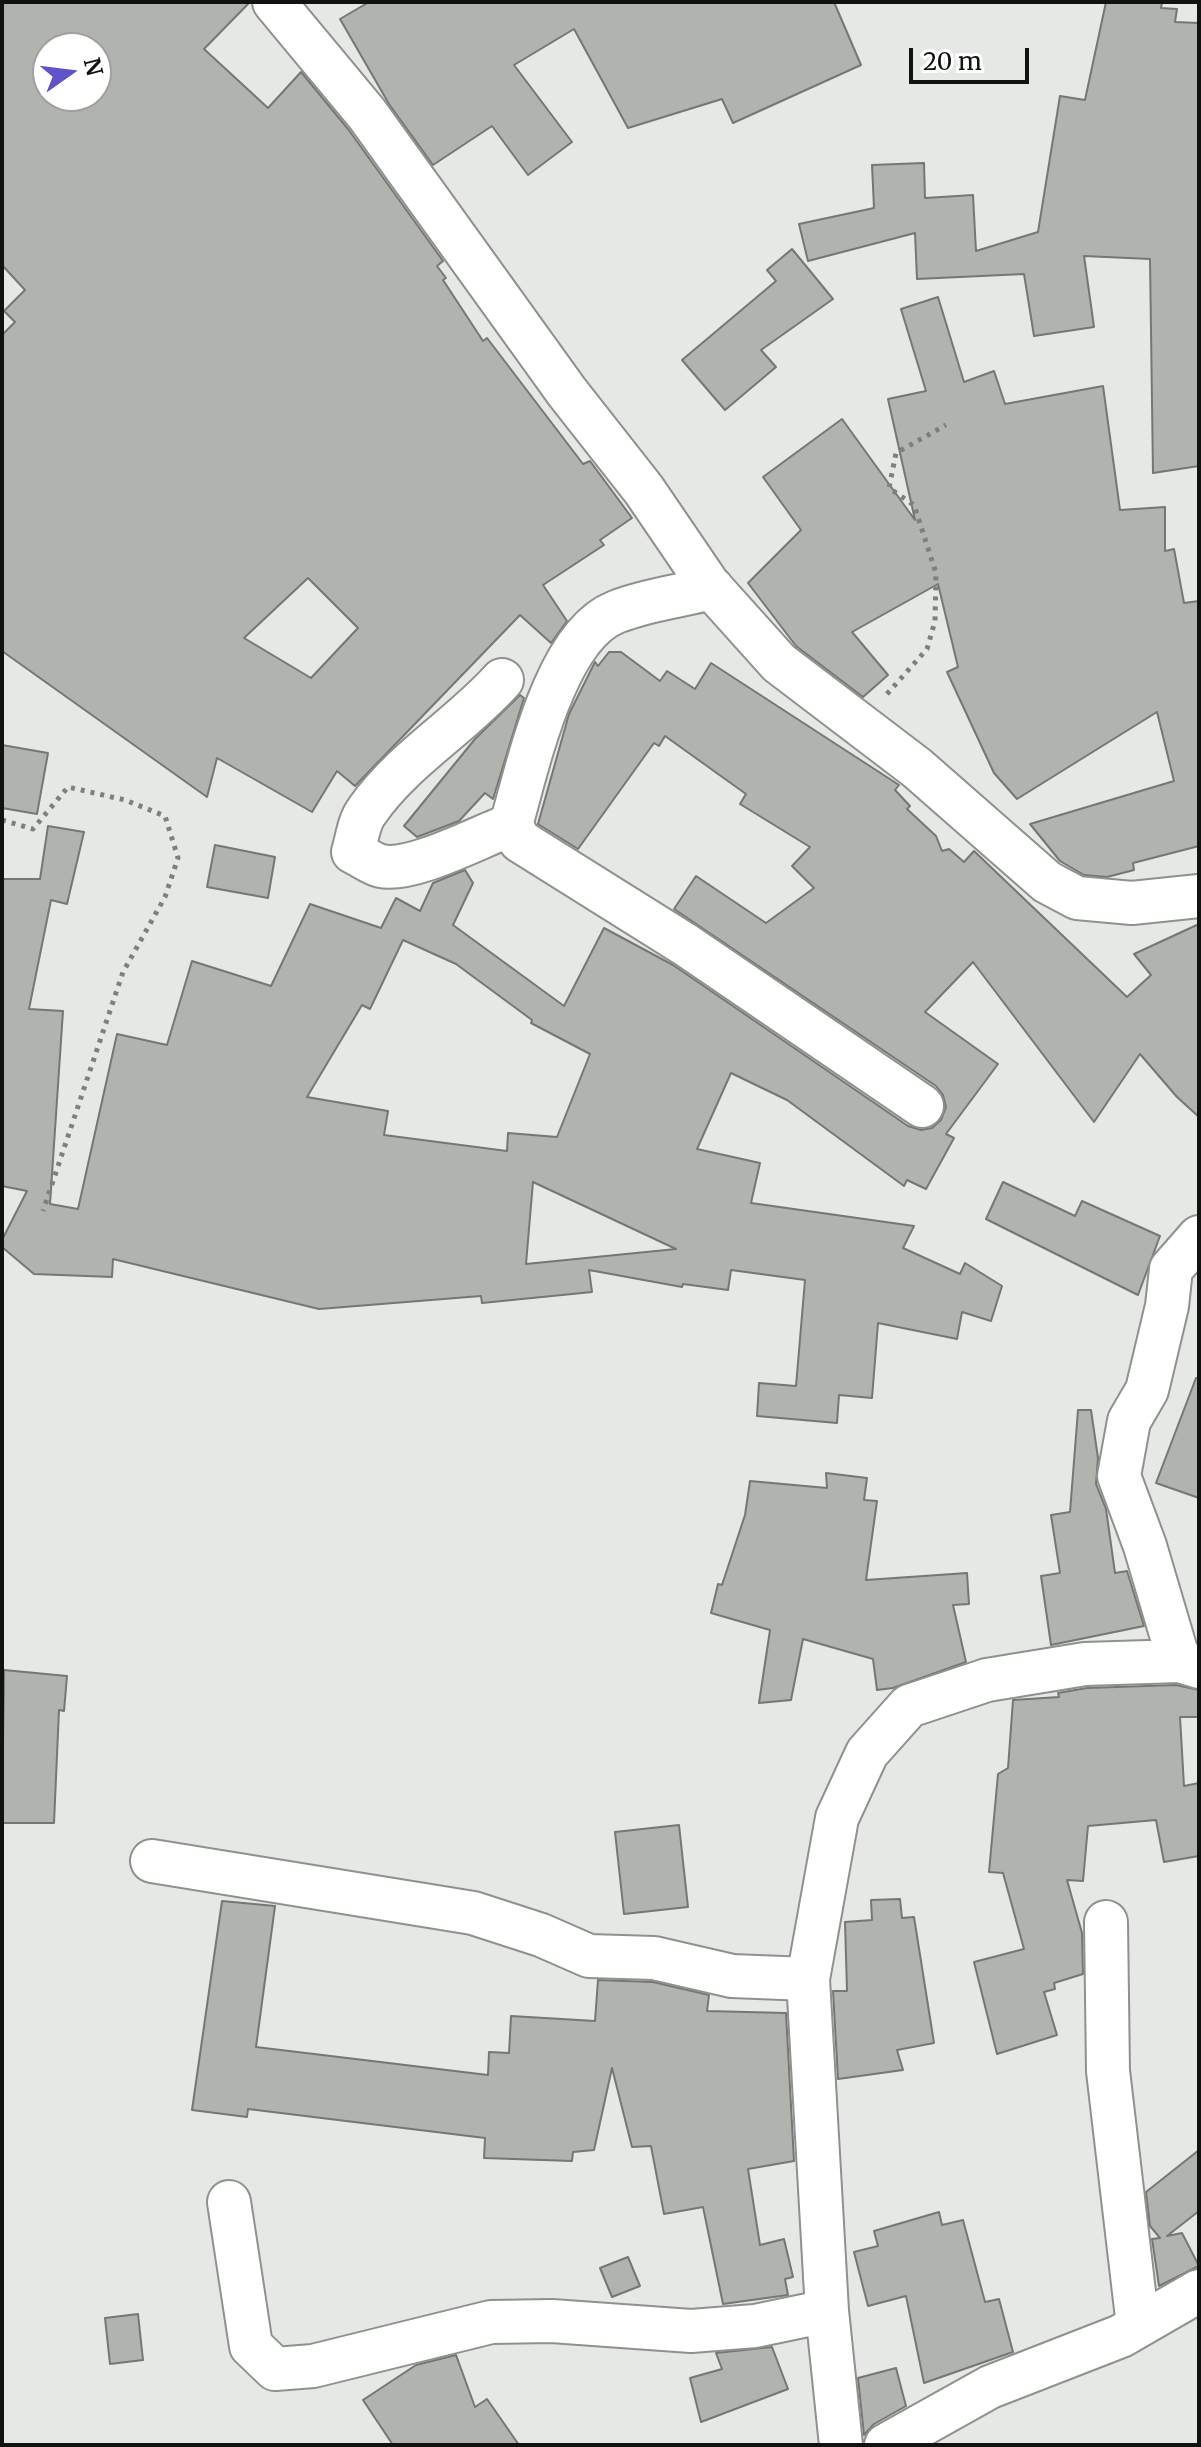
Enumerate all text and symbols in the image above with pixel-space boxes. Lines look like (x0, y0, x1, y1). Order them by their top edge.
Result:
north arrow (32, 32, 112, 112)
scale bar (913, 32, 1033, 82)
text: 20 m (923, 46, 982, 77)
text: N (78, 55, 109, 78)

